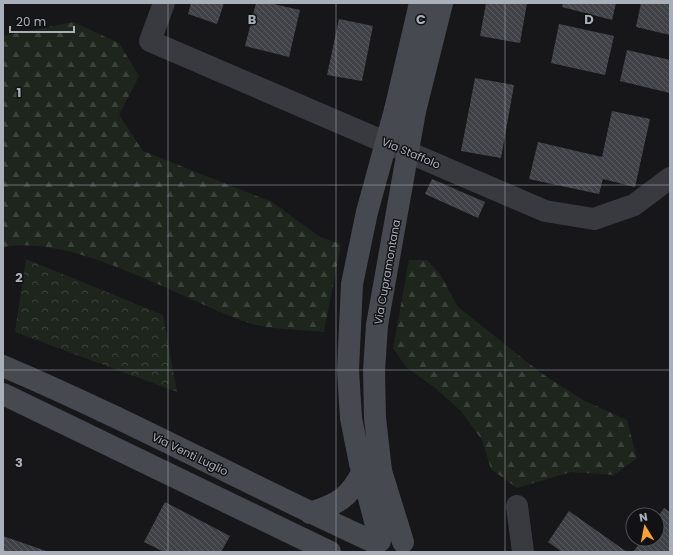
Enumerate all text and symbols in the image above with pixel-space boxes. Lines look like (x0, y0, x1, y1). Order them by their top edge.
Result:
scale bar (10, 8, 74, 34)
text: B (248, 10, 257, 29)
text: C (416, 10, 426, 29)
text: D (584, 10, 594, 29)
text: 20 m (16, 13, 46, 30)
text: 1 (17, 83, 21, 102)
street label: Via Staffolo (379, 133, 443, 173)
street label: Via Cupramontana (370, 218, 404, 326)
text: 2 (15, 268, 23, 287)
street label: Via Venti Luglio (149, 429, 231, 479)
text: 3 (15, 453, 23, 472)
north arrow (625, 507, 665, 547)
text: N (638, 509, 649, 526)

